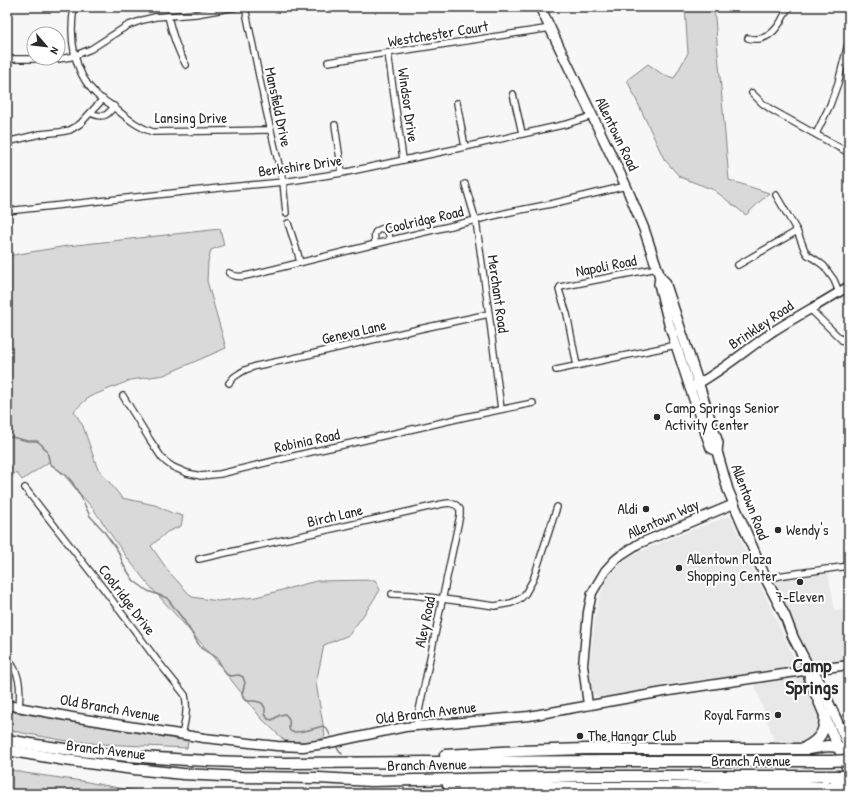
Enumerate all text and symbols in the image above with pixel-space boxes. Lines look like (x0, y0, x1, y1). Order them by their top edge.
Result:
street label: Westchester Court (386, 15, 491, 52)
north arrow (26, 26, 66, 66)
text: N (47, 45, 62, 57)
street label: Mansfield Drive (260, 65, 297, 149)
street label: Windsor Drive (393, 67, 424, 143)
street label: Allentown Road (591, 93, 644, 174)
street label: Lansing Drive (155, 107, 227, 128)
street label: Berkshire Drive (257, 149, 343, 182)
street label: Coolridge Road (383, 200, 465, 239)
street label: Napoli Road (574, 249, 638, 282)
street label: Merchant Road (483, 254, 514, 334)
street label: Brinkley Road (724, 295, 797, 354)
street label: Geneva Lane (320, 314, 388, 349)
place label: Camp Springs Senior Activity Center (665, 397, 779, 435)
marker: Camp Springs Senior Activity Center (652, 412, 662, 422)
street label: Robinia Road (272, 423, 342, 458)
street label: Allentown Road (726, 461, 775, 543)
street label: Allentown Way (624, 493, 702, 544)
place label: Aldi (617, 498, 638, 519)
street label: Birch Lane (305, 499, 365, 532)
marker: Aldi (641, 504, 651, 514)
place label: Wendy's (786, 519, 829, 540)
marker: Wendy's (773, 525, 783, 535)
place label: Allentown Plaza Shopping Center (687, 548, 777, 586)
street label: Coolridge Drive (94, 560, 161, 639)
marker: Allentown Plaza Shopping Center (674, 563, 684, 573)
marker: 7-Eleven (795, 577, 805, 587)
place label: 7-Eleven (776, 586, 825, 607)
street label: Aley Road (409, 594, 440, 649)
district label: Camp Springs (786, 652, 839, 701)
street label: Old Branch Avenue (58, 688, 162, 727)
street label: Old Branch Avenue (374, 696, 478, 729)
place label: Royal Farms (704, 704, 770, 725)
marker: Royal Farms (773, 710, 783, 720)
place label: The Hangar Club (588, 725, 677, 746)
marker: The Hangar Club (575, 731, 585, 741)
street label: Branch Avenue (65, 734, 147, 765)
street label: Branch Avenue (711, 750, 791, 771)
street label: Branch Avenue (387, 753, 467, 776)

